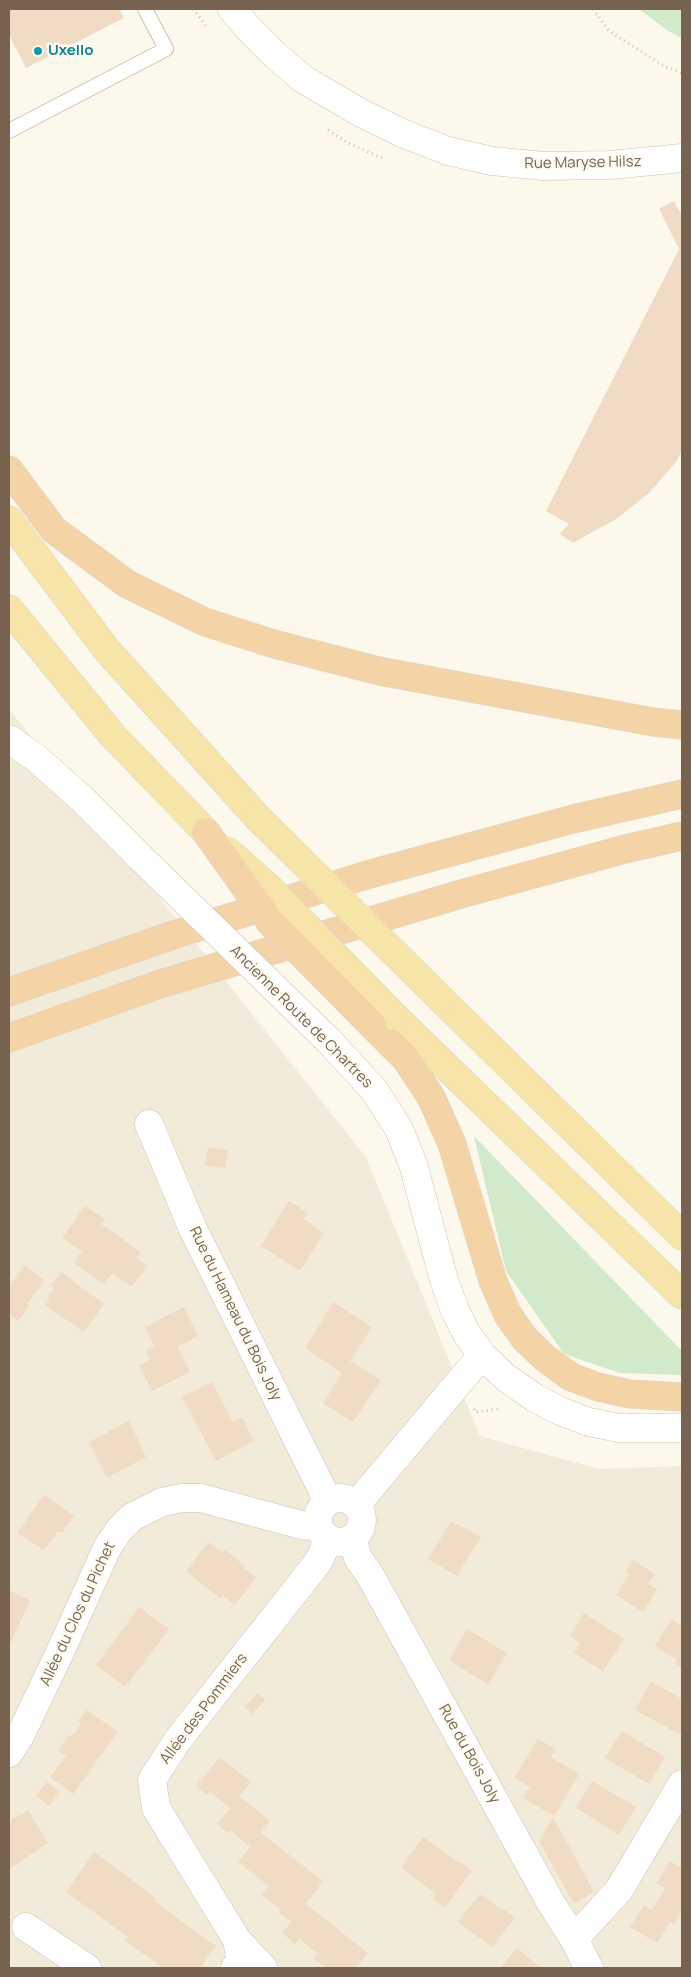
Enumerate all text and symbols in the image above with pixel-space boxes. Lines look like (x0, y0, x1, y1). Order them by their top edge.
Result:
place label: Uxello (48, 42, 94, 60)
marker: Uxello (32, 45, 44, 57)
street label: Rue Maryse Hilsz (524, 153, 642, 173)
street label: Ancienne Route de Chartres (226, 942, 376, 1092)
street label: Rue du Hameau du Bois Joly (185, 1224, 285, 1404)
street label: Allée du Clos du Pichet (37, 1539, 119, 1689)
street label: Allée des Pommiers (156, 1650, 252, 1768)
street label: Rue du Bois Joly (434, 1701, 504, 1807)

